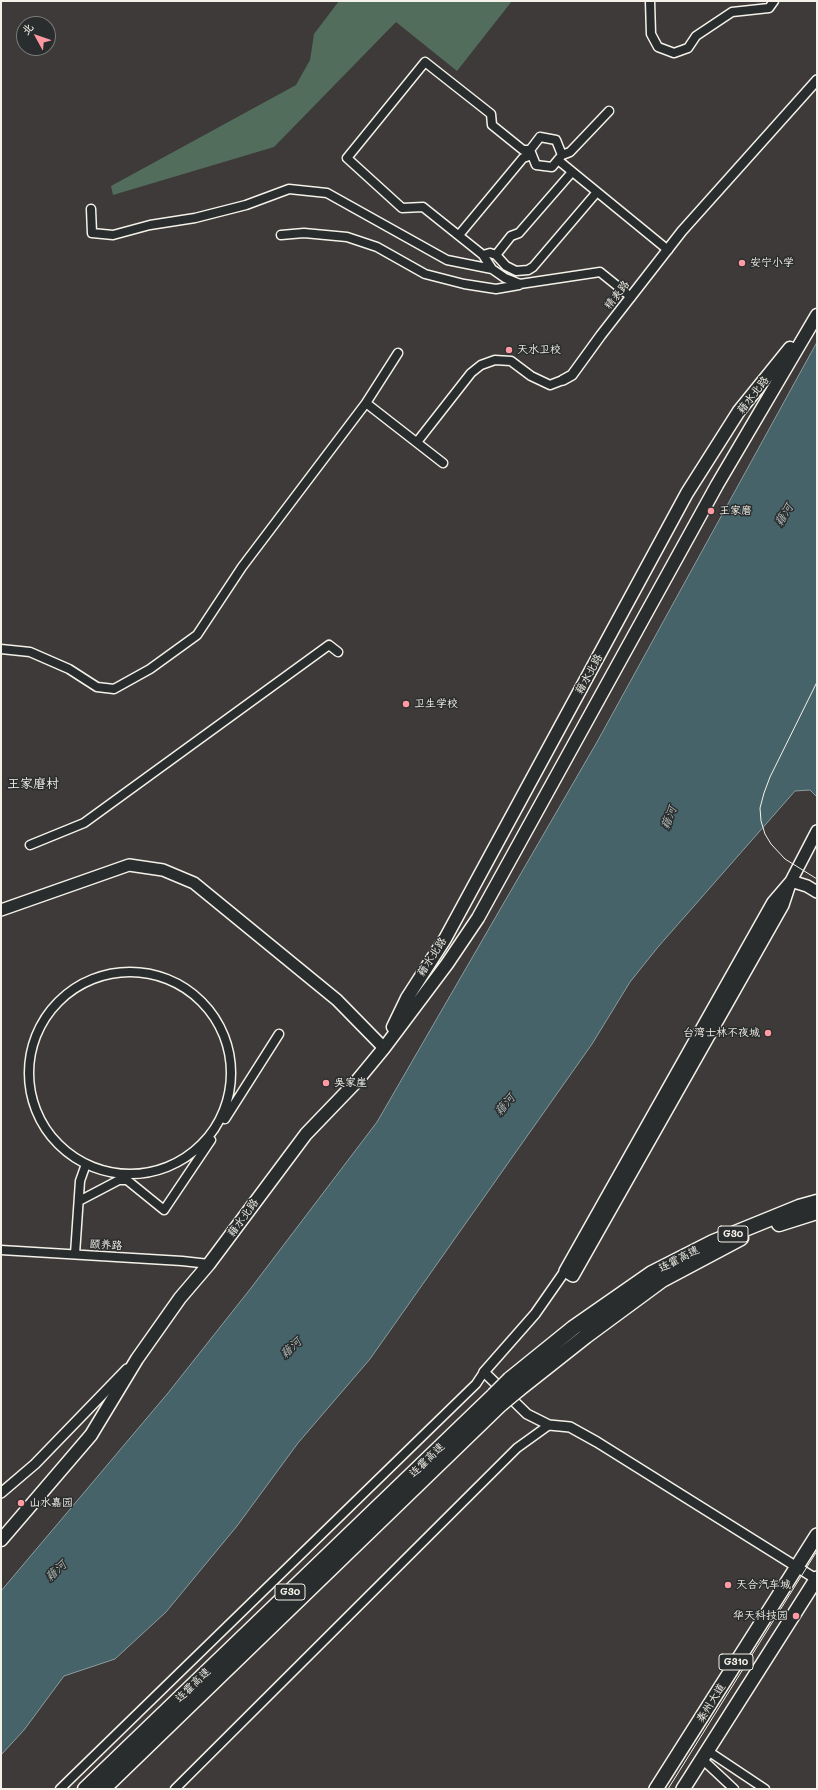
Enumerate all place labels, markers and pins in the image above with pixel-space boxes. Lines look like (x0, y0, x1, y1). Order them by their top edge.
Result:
place label: 安宁小学 (750, 256, 794, 270)
marker: 安宁小学 (737, 258, 747, 268)
place label: 天水卫校 (517, 343, 561, 357)
marker: 天水卫校 (504, 345, 514, 355)
place label: 王家磨 (719, 504, 752, 518)
marker: 王家磨 (706, 506, 716, 516)
place label: 卫生学校 (414, 697, 458, 711)
marker: 卫生学校 (401, 699, 411, 709)
place label: 台湾士林不夜城 (683, 1026, 760, 1040)
marker: 台湾士林不夜城 (763, 1028, 773, 1038)
place label: 吴家崖 (334, 1076, 367, 1090)
marker: 吴家崖 (321, 1078, 331, 1088)
place label: 山水嘉园 (29, 1496, 73, 1510)
marker: 山水嘉园 (16, 1498, 26, 1508)
place label: 天合汽车城 (736, 1578, 791, 1592)
marker: 天合汽车城 (723, 1580, 733, 1590)
place label: 华天科技园 (733, 1609, 788, 1623)
marker: 华天科技园 (791, 1611, 801, 1621)

